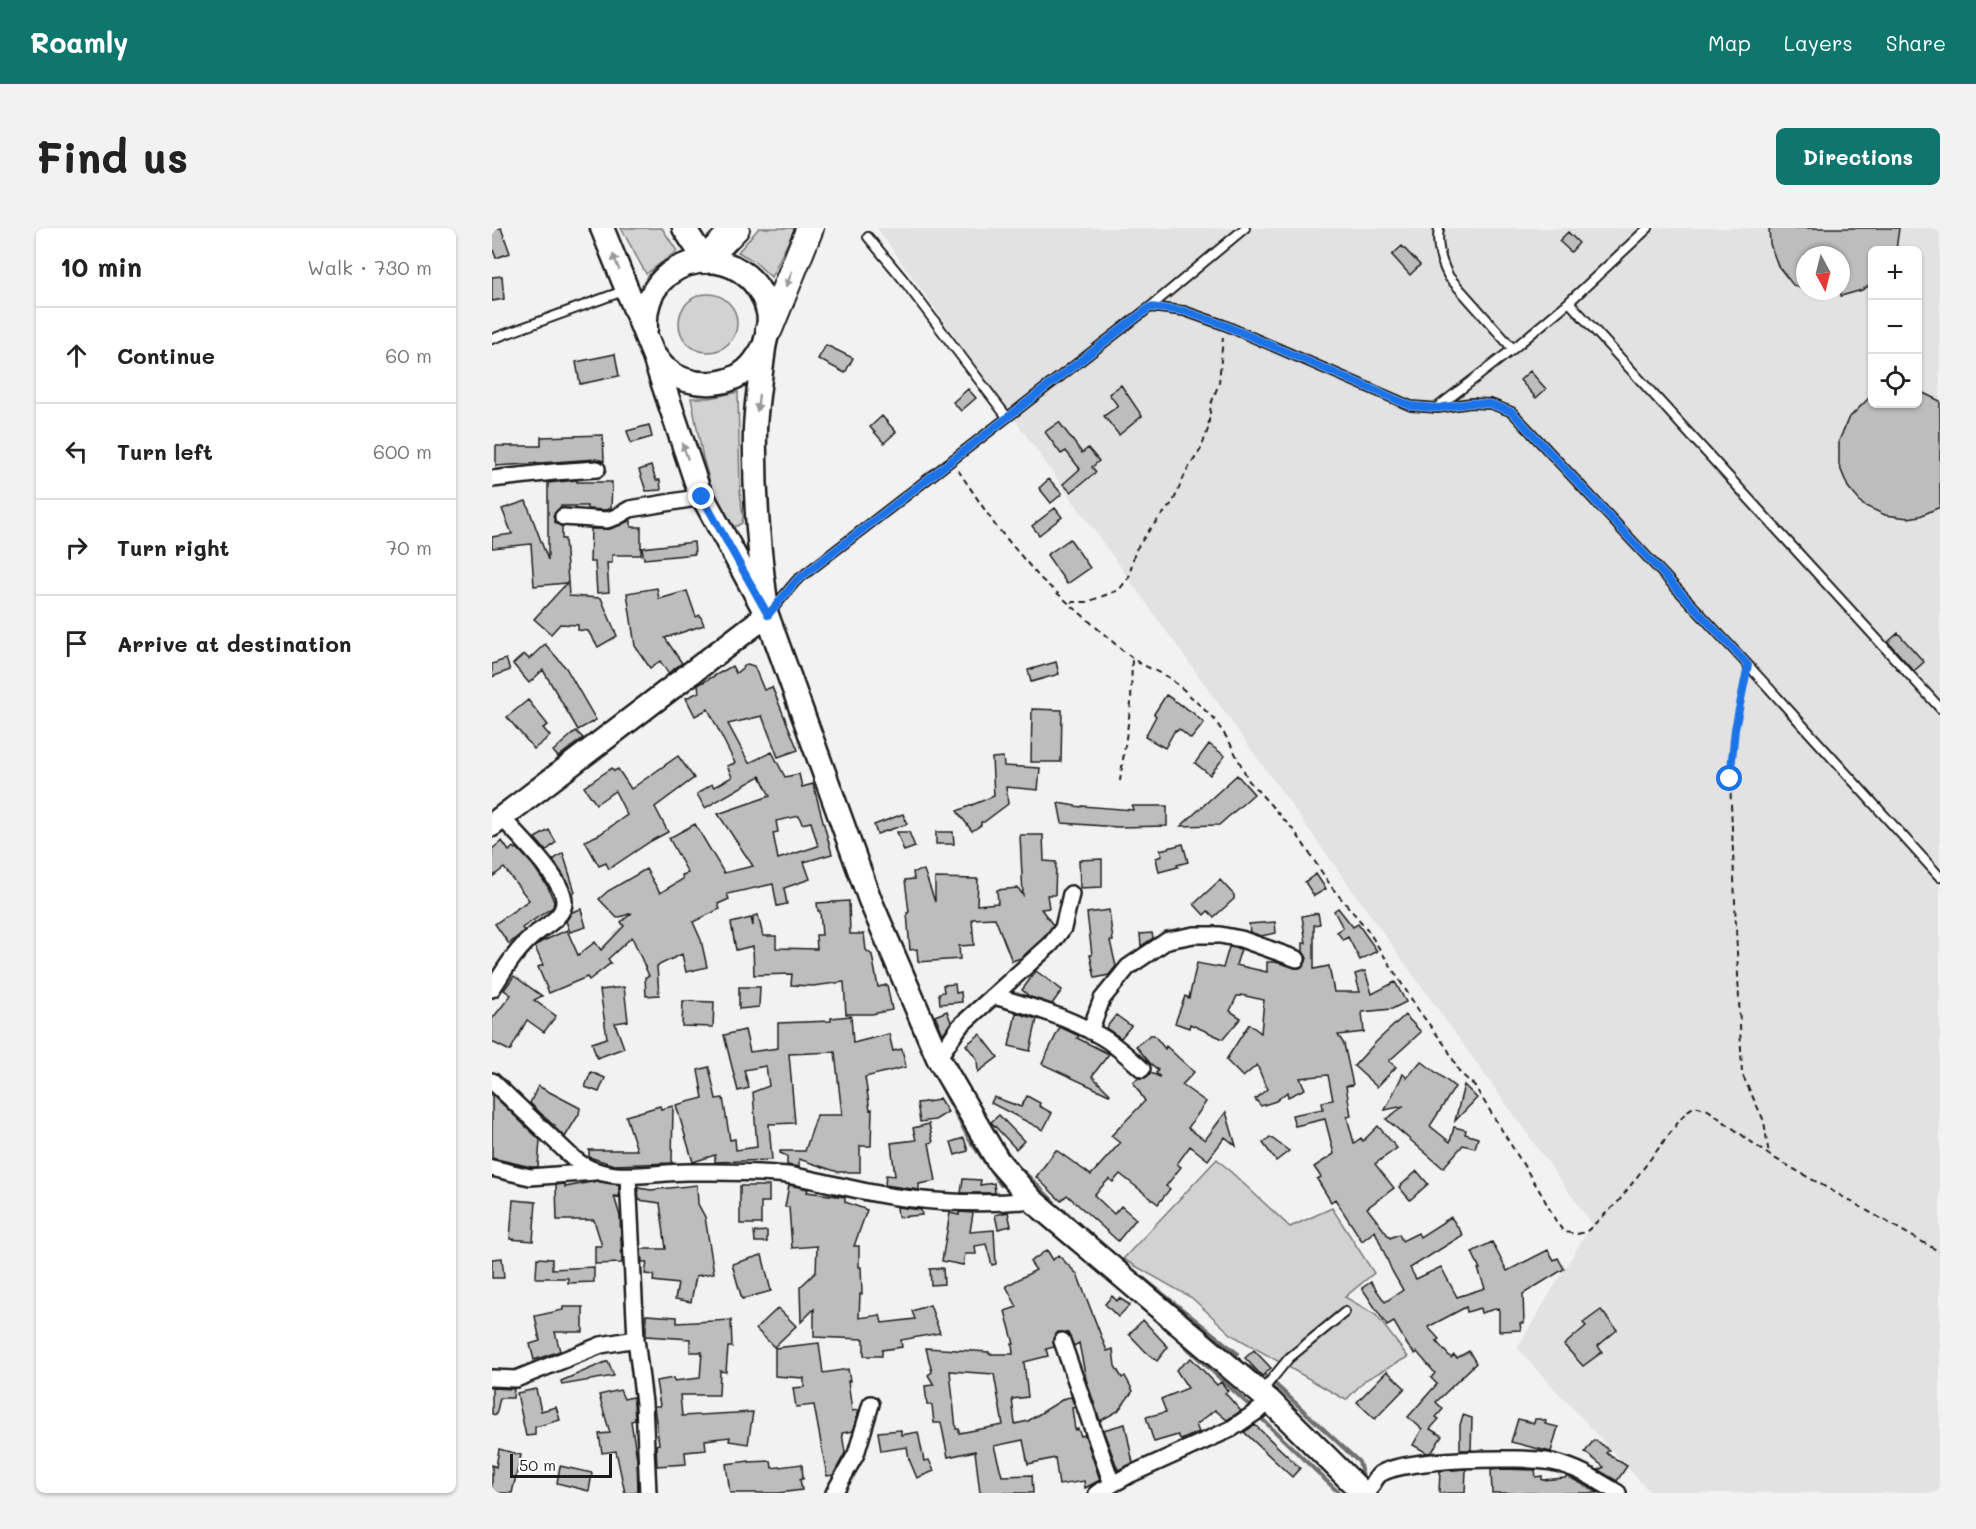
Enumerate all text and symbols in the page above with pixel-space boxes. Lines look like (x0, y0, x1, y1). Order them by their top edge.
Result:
text: Roamly (30, 24, 129, 60)
text: Map (1708, 29, 1751, 56)
text: Layers (1784, 29, 1853, 56)
text: Share (1886, 29, 1946, 56)
button: Directions (1776, 128, 1940, 185)
text: Find us (36, 129, 188, 184)
north arrow (1796, 246, 1850, 300)
map controls (1868, 246, 1922, 408)
button: + (1868, 246, 1922, 300)
text: 10 min (60, 250, 142, 284)
one-way arrow (611, 253, 621, 271)
text: Walk · 730 m (307, 254, 432, 280)
one-way arrow (784, 270, 794, 288)
button: − (1868, 300, 1922, 354)
icon: ahead (60, 339, 93, 372)
text: Continue (117, 341, 215, 370)
text: 60 m (385, 342, 432, 368)
button: locate (1868, 354, 1922, 408)
one-way arrow (753, 394, 763, 413)
icon: left (60, 435, 93, 468)
text: Turn left (117, 437, 213, 466)
text: 600 m (373, 438, 432, 464)
one-way arrow (680, 442, 689, 460)
route end (688, 483, 714, 509)
icon: right (60, 531, 93, 564)
text: Turn right (117, 533, 229, 562)
text: 70 m (386, 534, 432, 560)
icon: arrive (60, 627, 93, 660)
text: Arrive at destination (117, 629, 352, 658)
route start (1716, 765, 1742, 791)
scale bar (510, 1451, 612, 1478)
text: 50 m (519, 1454, 556, 1475)

